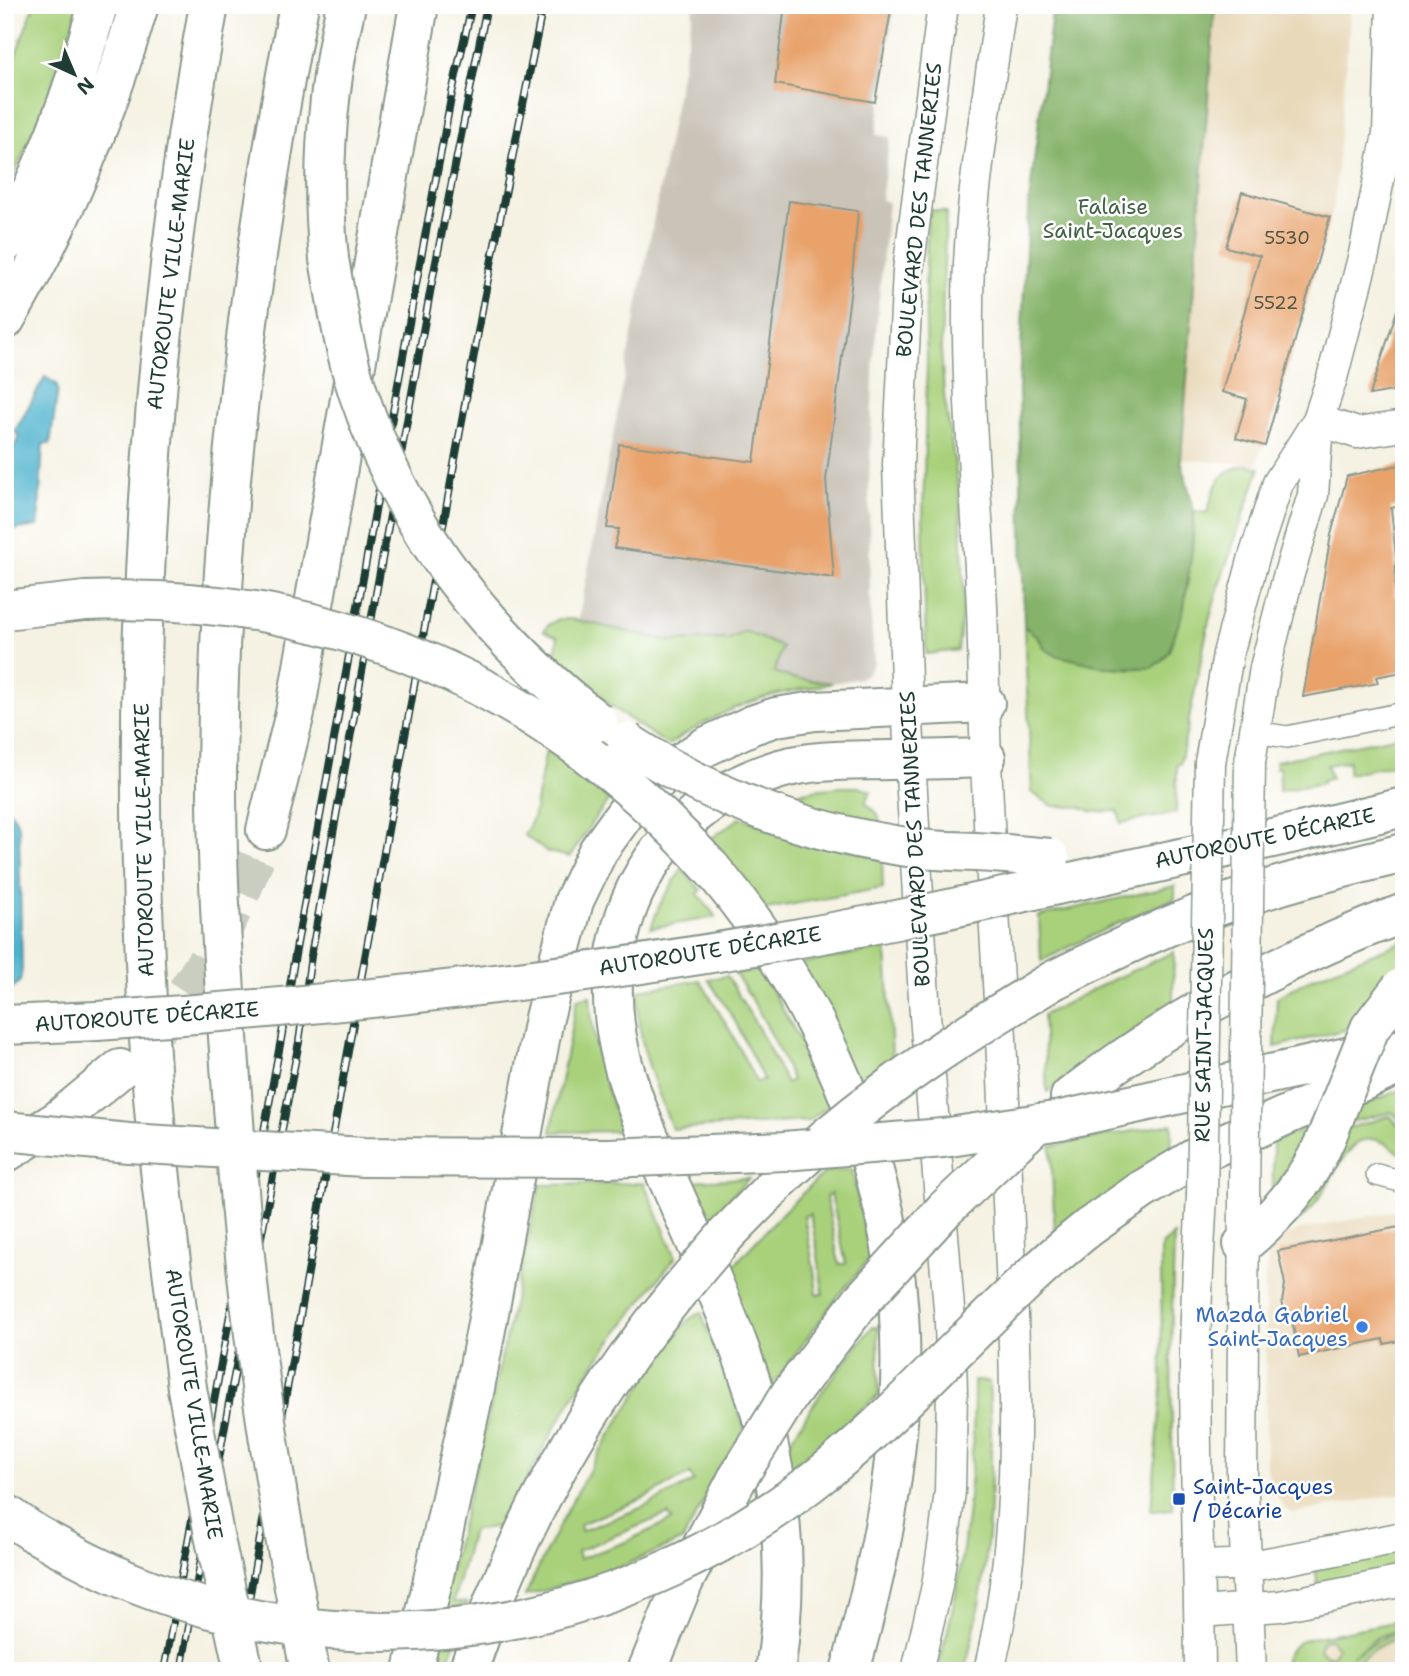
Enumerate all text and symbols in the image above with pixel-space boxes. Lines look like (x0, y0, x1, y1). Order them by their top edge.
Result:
north arrow (38, 38, 108, 108)
street label: BOULEVARD DES TANNERIES (890, 61, 948, 359)
text: N (71, 72, 100, 100)
street label: AUTOROUTE VILLE-MARIE (140, 136, 202, 412)
park label: Falaise Saint-Jacques (1043, 193, 1183, 245)
house number: 5530 (1264, 226, 1310, 250)
house number: 5522 (1254, 291, 1298, 315)
street label: BOULEVARD DES TANNERIES (893, 690, 937, 988)
street label: AUTOROUTE VILLE-MARIE (128, 703, 160, 977)
street label: AUTOROUTE DÉCARIE (1152, 800, 1378, 875)
street label: AUTOROUTE DÉCARIE (597, 919, 823, 982)
street label: RUE SAINT-JACQUES (1188, 927, 1220, 1143)
street label: AUTOROUTE DÉCARIE (34, 994, 260, 1039)
street label: AUTOROUTE VILLE-MARIE (159, 1266, 229, 1542)
place label: Mazda Gabriel Saint-Jacques (1195, 1301, 1349, 1353)
marker: Mazda Gabriel Saint-Jacques (1354, 1319, 1370, 1335)
place label: Saint-Jacques / Décarie (1193, 1473, 1333, 1525)
marker: Saint-Jacques / Décarie (1171, 1491, 1187, 1507)

